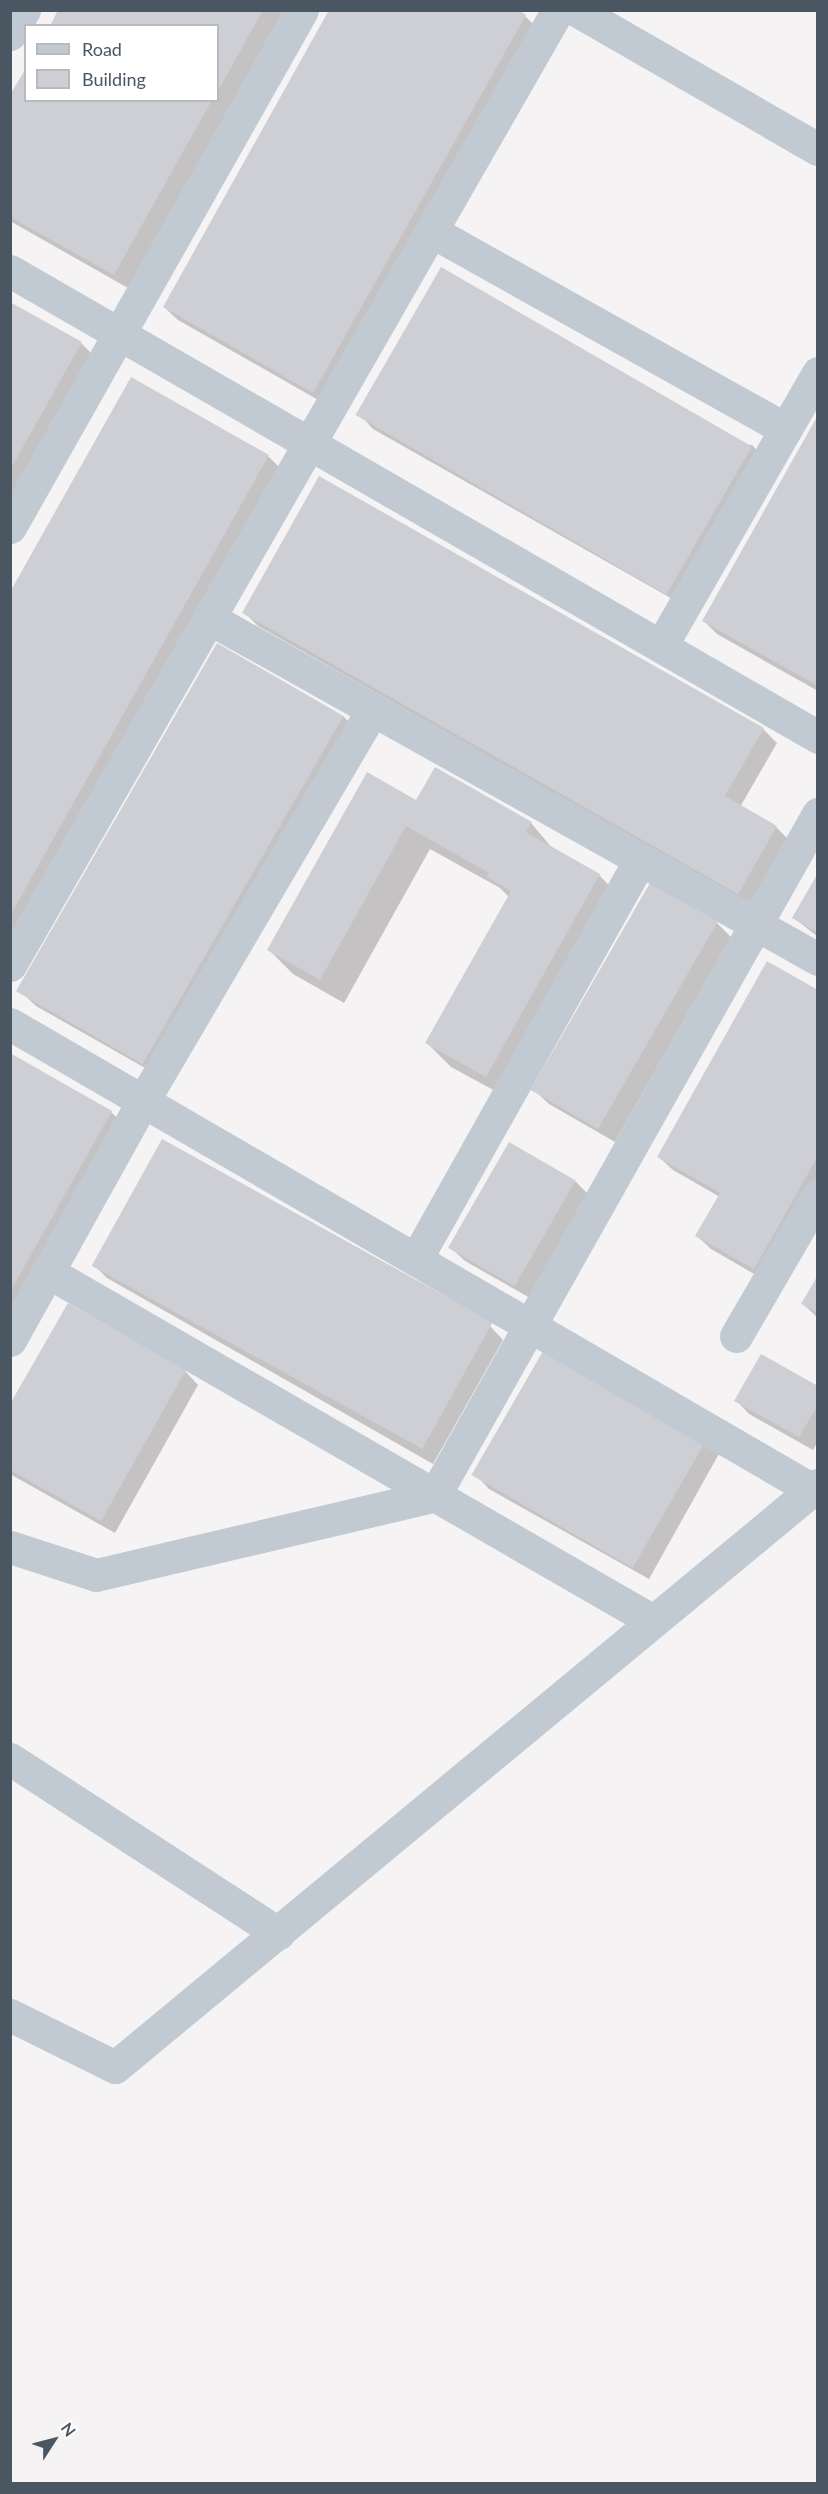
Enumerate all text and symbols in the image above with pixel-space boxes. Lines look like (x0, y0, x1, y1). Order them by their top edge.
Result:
legend (24, 24, 219, 102)
text: Road (82, 38, 122, 60)
text: Building (82, 68, 146, 90)
north arrow (24, 2410, 84, 2470)
text: N (58, 2419, 80, 2440)

